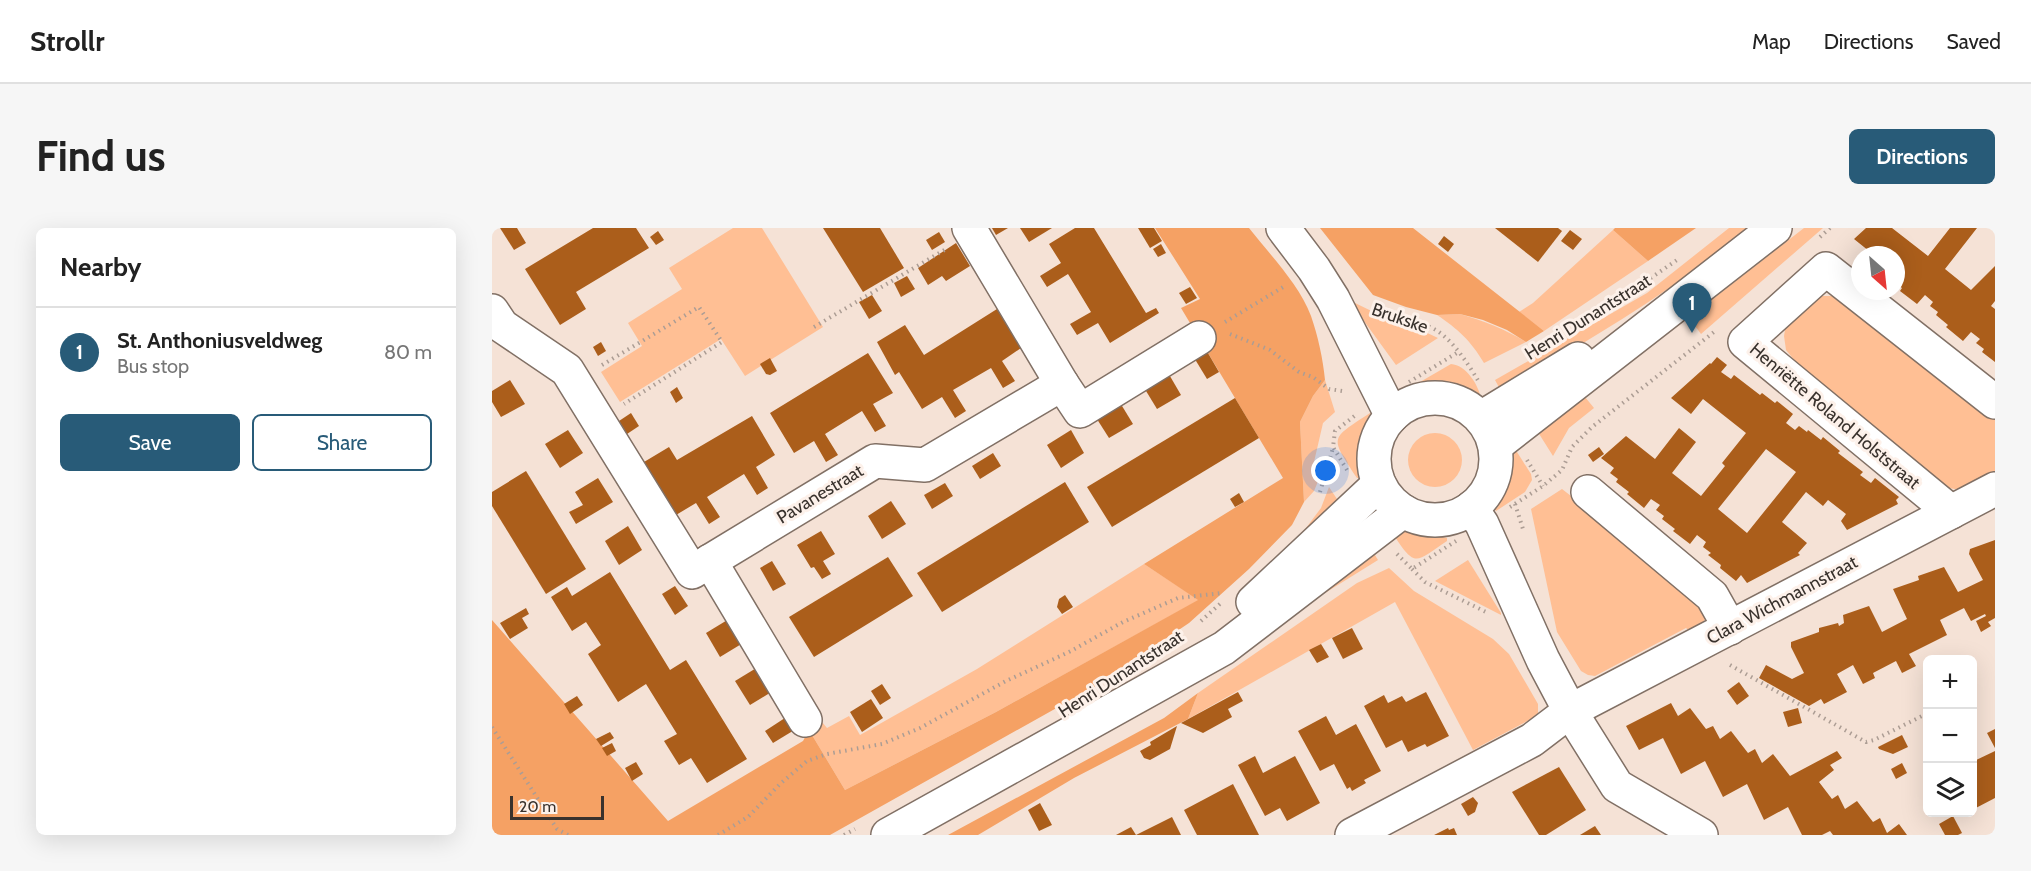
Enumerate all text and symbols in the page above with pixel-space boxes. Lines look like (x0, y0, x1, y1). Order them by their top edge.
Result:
text: Strollr (30, 24, 104, 58)
text: Map (1752, 29, 1791, 54)
text: Directions (1824, 29, 1913, 54)
text: Saved (1946, 29, 2001, 54)
button: Directions (1849, 129, 1995, 184)
text: Find us (36, 130, 165, 182)
north arrow (1851, 246, 1905, 300)
text: Nearby (60, 251, 141, 283)
street label: Henri Dunantstraat (1521, 269, 1655, 365)
pin: 1 (1672, 284, 1712, 333)
street label: Brukske (1369, 298, 1431, 338)
text: St. Anthoniusveldweg (117, 327, 322, 354)
street label: Henriëtte Roland Holststraat (1745, 338, 1925, 494)
text: 1 (76, 340, 83, 364)
text: 80 m (384, 340, 432, 364)
text: Bus stop (117, 354, 189, 378)
button: Save (60, 414, 240, 471)
button: Share (252, 414, 432, 471)
your location (1311, 456, 1340, 485)
street label: Pavanestraat (773, 460, 867, 528)
street label: Clara Wichmannstraat (1703, 551, 1861, 649)
street label: Henri Dunantstraat (1054, 625, 1188, 723)
map controls (1923, 655, 1977, 817)
button: + (1923, 655, 1977, 709)
button: − (1923, 709, 1977, 763)
button: layers (1923, 763, 1977, 817)
scale bar (510, 793, 604, 820)
text: 20 m (519, 797, 556, 816)

